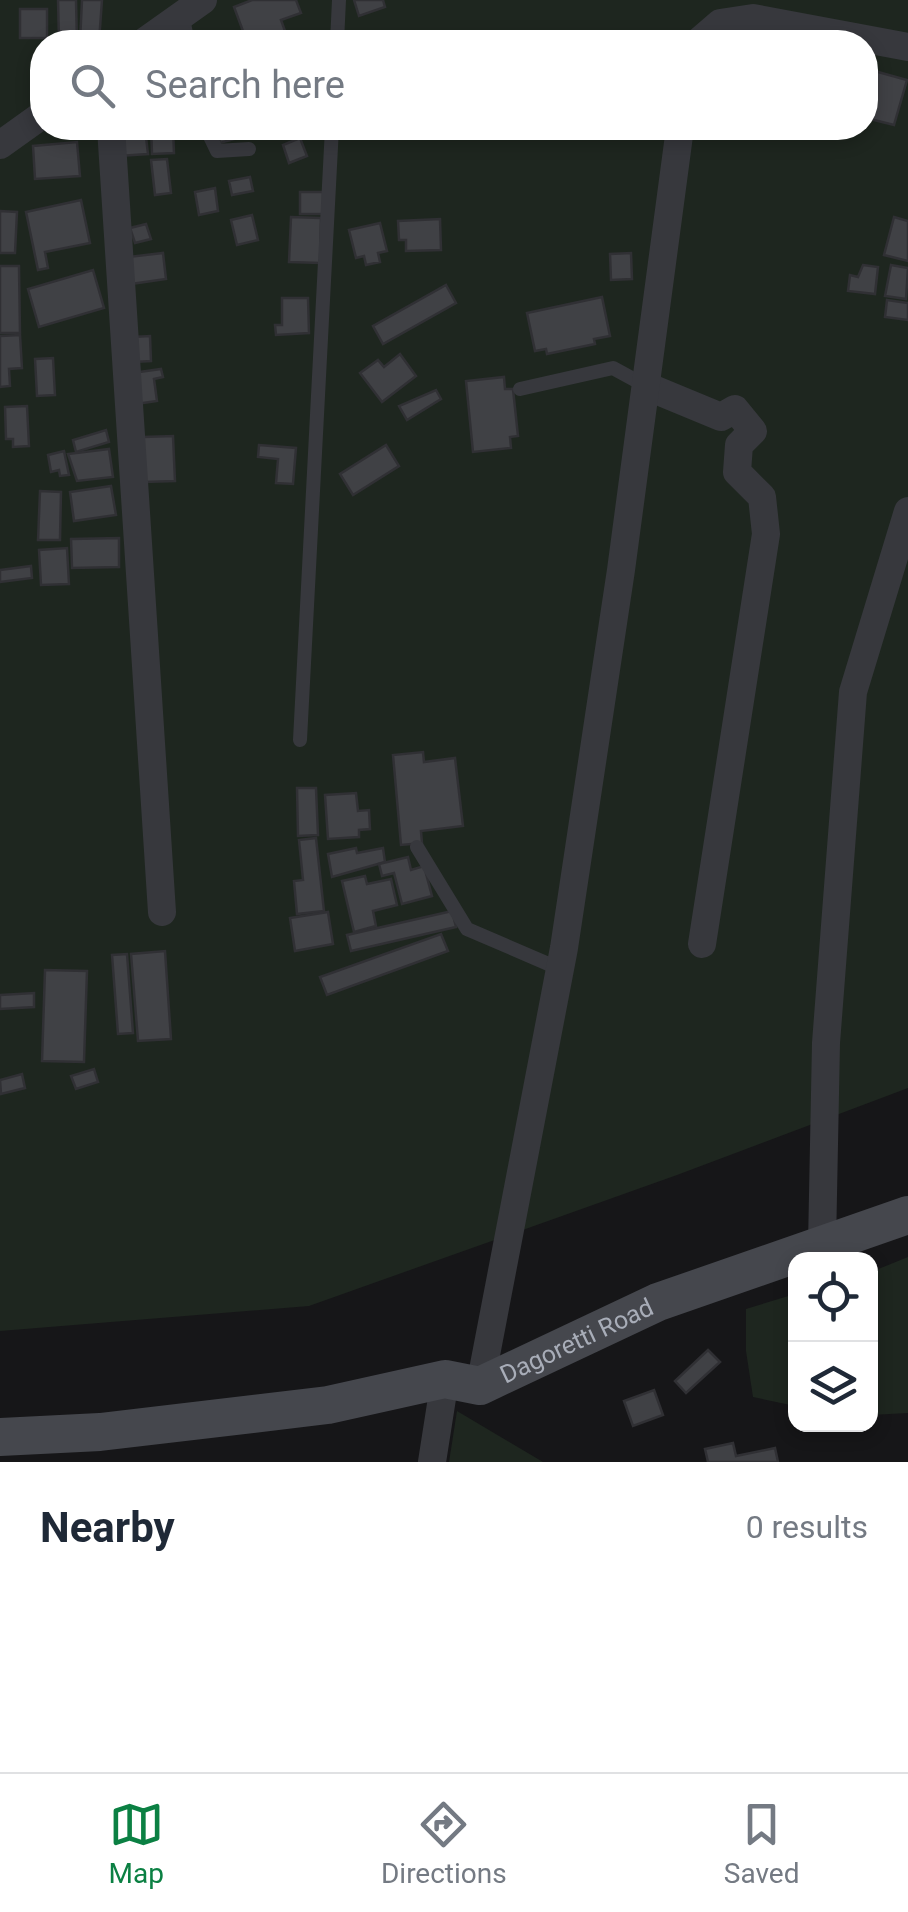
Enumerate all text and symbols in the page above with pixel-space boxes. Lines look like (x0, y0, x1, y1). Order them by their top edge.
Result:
search box (30, 30, 878, 140)
icon: search (65, 58, 120, 113)
text: Search here (145, 63, 345, 107)
map controls (788, 1252, 878, 1432)
button: locate (788, 1252, 878, 1342)
street label: Dagoretti Road (495, 1292, 658, 1389)
button: layers (788, 1342, 878, 1432)
text: Nearby (40, 1503, 175, 1552)
text: 0 results (746, 1508, 868, 1546)
tab: Map (109, 1797, 164, 1890)
tab: Directions (381, 1797, 507, 1890)
tab: Saved (724, 1797, 799, 1890)

